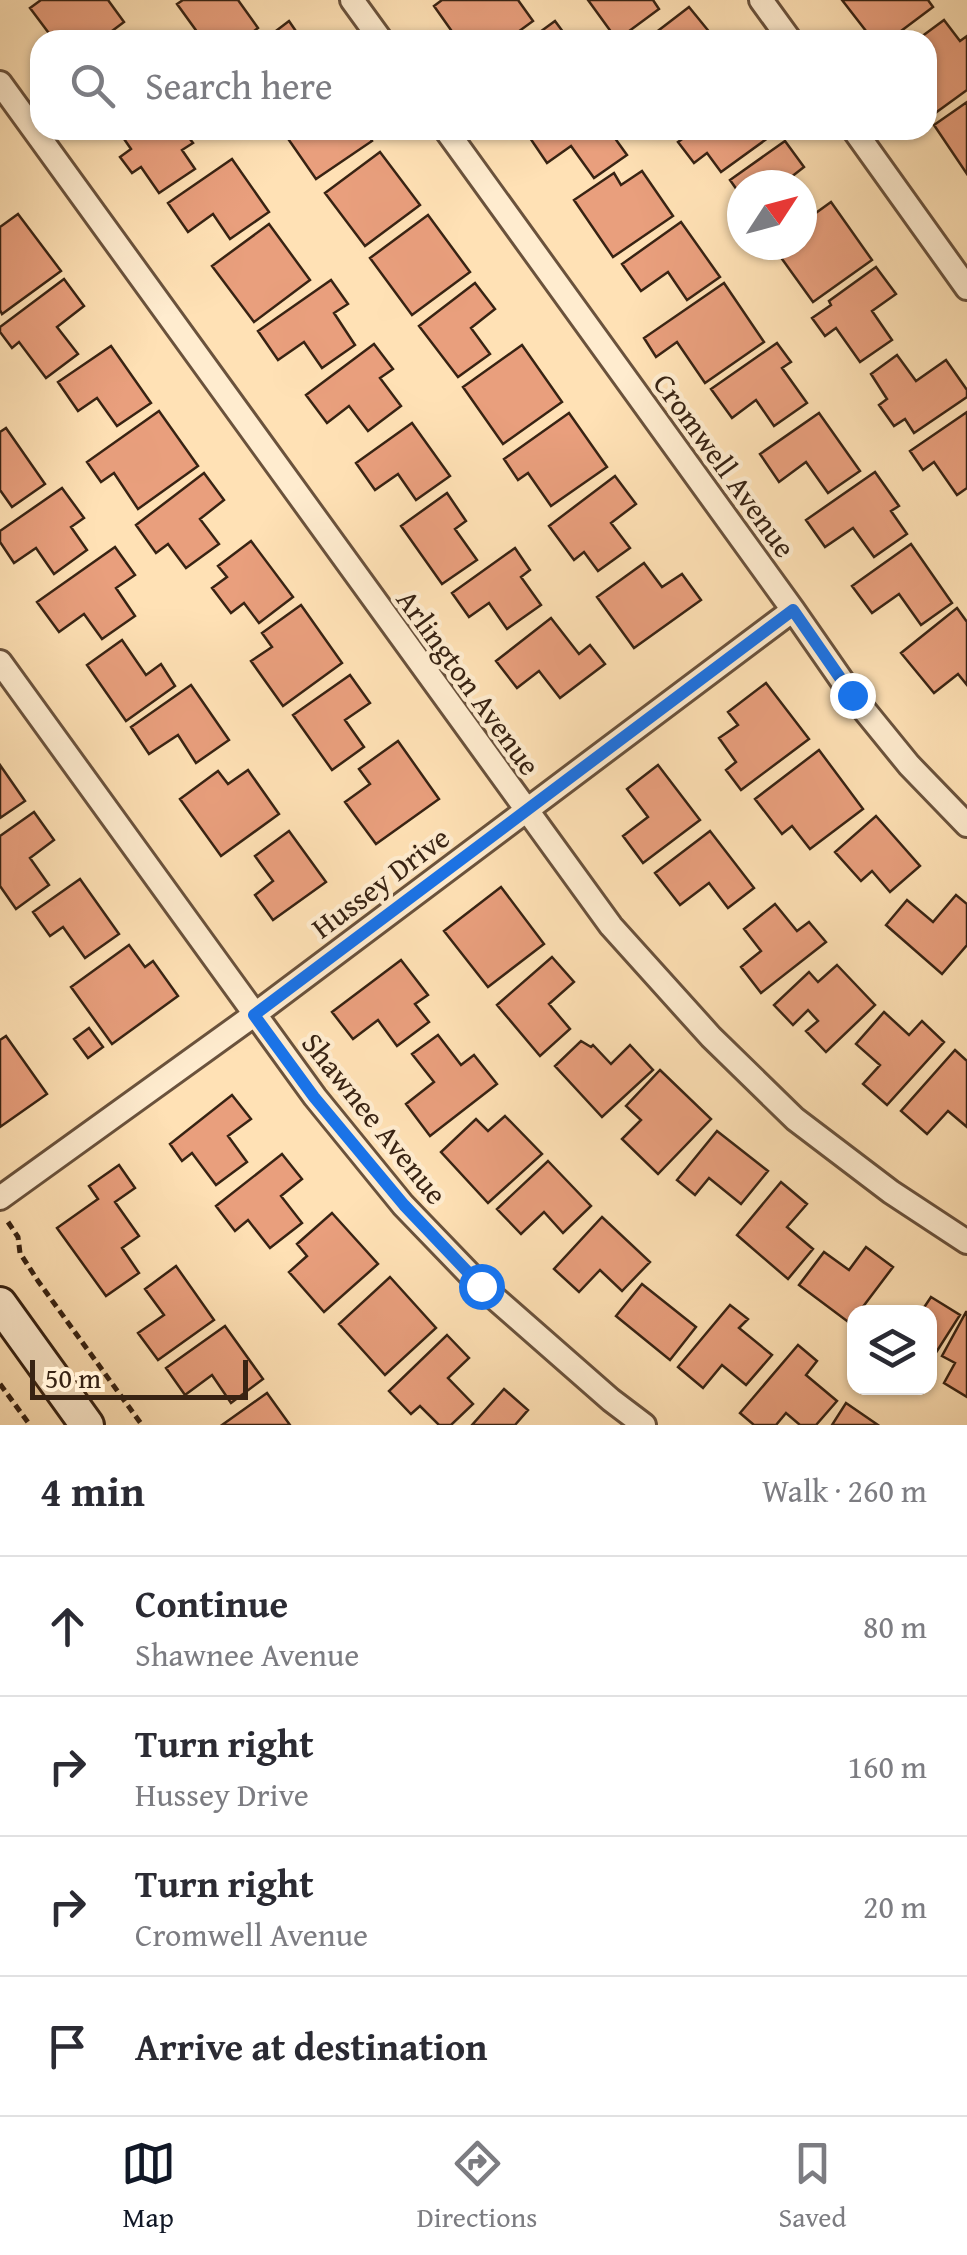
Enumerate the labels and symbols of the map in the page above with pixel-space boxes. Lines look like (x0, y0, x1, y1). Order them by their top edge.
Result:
north arrow (727, 170, 817, 260)
street label: Cromwell Avenue (643, 364, 807, 566)
street label: Arlington Avenue (386, 580, 552, 784)
route end (830, 673, 876, 719)
street label: Hussey Drive (302, 815, 458, 949)
street label: Shawnee Avenue (292, 1022, 458, 1214)
route start (459, 1264, 505, 1310)
scale bar (30, 1355, 248, 1400)

